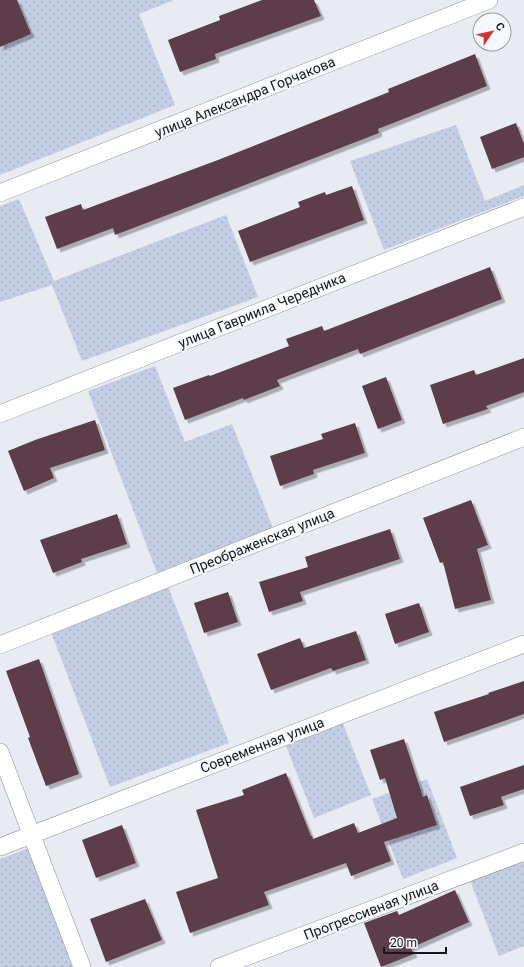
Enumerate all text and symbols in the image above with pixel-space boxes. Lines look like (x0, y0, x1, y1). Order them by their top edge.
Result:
north arrow (472, 12, 512, 52)
text: С (492, 20, 507, 33)
street label: улица Александра Горчакова (152, 53, 338, 141)
street label: улица Гавриила Чередника (176, 269, 348, 351)
street label: Преображенская улица (187, 505, 337, 577)
street label: Современная улица (198, 714, 326, 776)
street label: Прогрессивная улица (301, 877, 441, 943)
scale bar (384, 929, 446, 955)
text: 20 m (390, 936, 417, 950)

